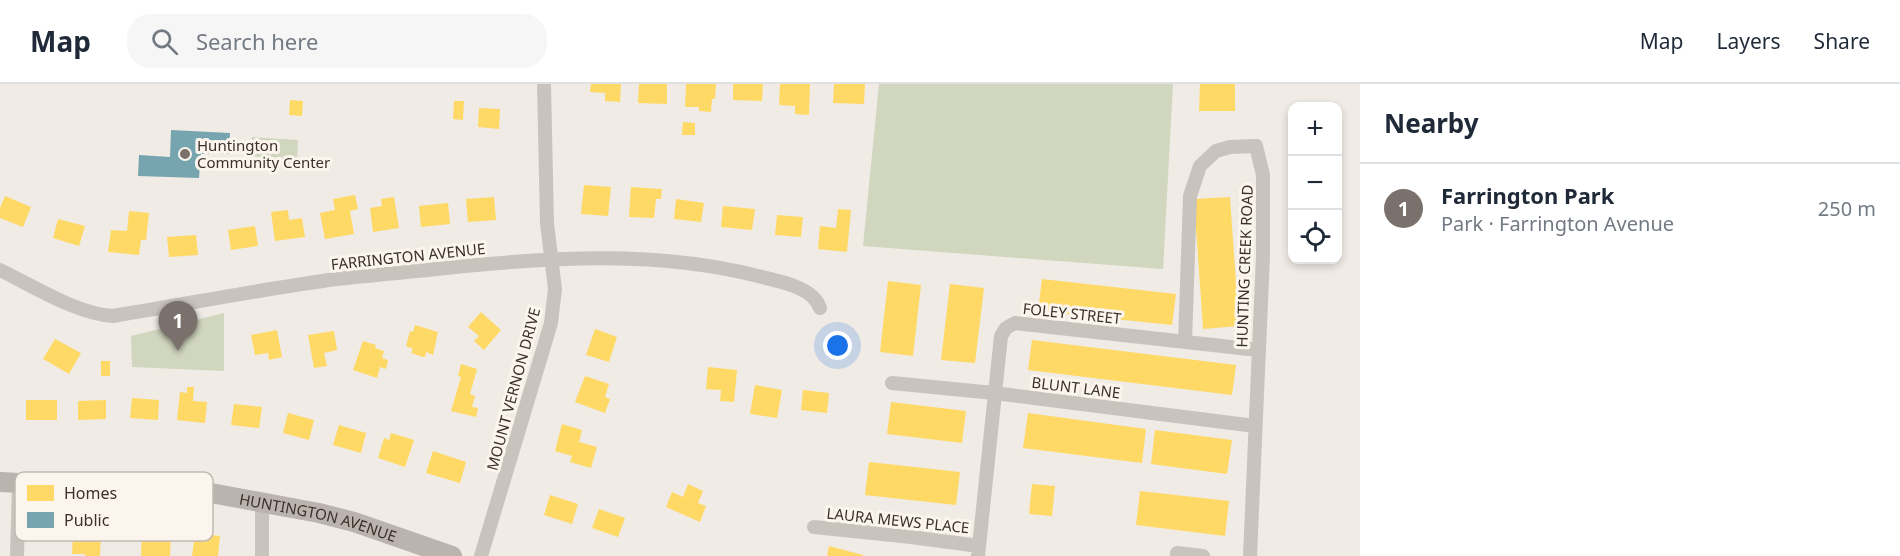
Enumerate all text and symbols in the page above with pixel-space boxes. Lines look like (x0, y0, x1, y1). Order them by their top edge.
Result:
search box (127, 14, 547, 68)
text: Map (30, 22, 91, 60)
icon: search (148, 25, 181, 58)
text: Search here (196, 26, 318, 56)
text: Map (1640, 27, 1684, 55)
text: Layers (1717, 27, 1781, 55)
text: Share (1814, 27, 1870, 55)
map controls (1288, 102, 1342, 264)
button: + (1288, 102, 1342, 156)
text: Nearby (1384, 105, 1479, 141)
place label: Huntington Community Center (197, 135, 330, 172)
marker: Huntington Community Center (178, 147, 192, 161)
button: − (1288, 156, 1342, 210)
text: Farrington Park (1441, 180, 1614, 210)
street label: HUNTING CREEK ROAD (1231, 184, 1257, 348)
text: 1 (1398, 195, 1409, 222)
text: 250 m (1818, 195, 1876, 222)
button: locate (1288, 210, 1342, 264)
text: Park · Farrington Avenue (1441, 210, 1674, 237)
street label: FARRINGTON AVENUE (330, 238, 486, 274)
street label: FOLEY STREET (1022, 298, 1123, 328)
pin: 1 (158, 302, 198, 351)
street label: MOUNT VERNON DRIVE (482, 305, 544, 473)
your location (823, 331, 852, 360)
street label: BLUNT LANE (1030, 372, 1122, 402)
legend (15, 472, 213, 541)
text: Homes (64, 482, 117, 504)
street label: HUNTINGTON AVENUE (238, 488, 399, 546)
street label: LAURA MEWS PLACE (826, 503, 970, 537)
text: Public (64, 509, 110, 531)

